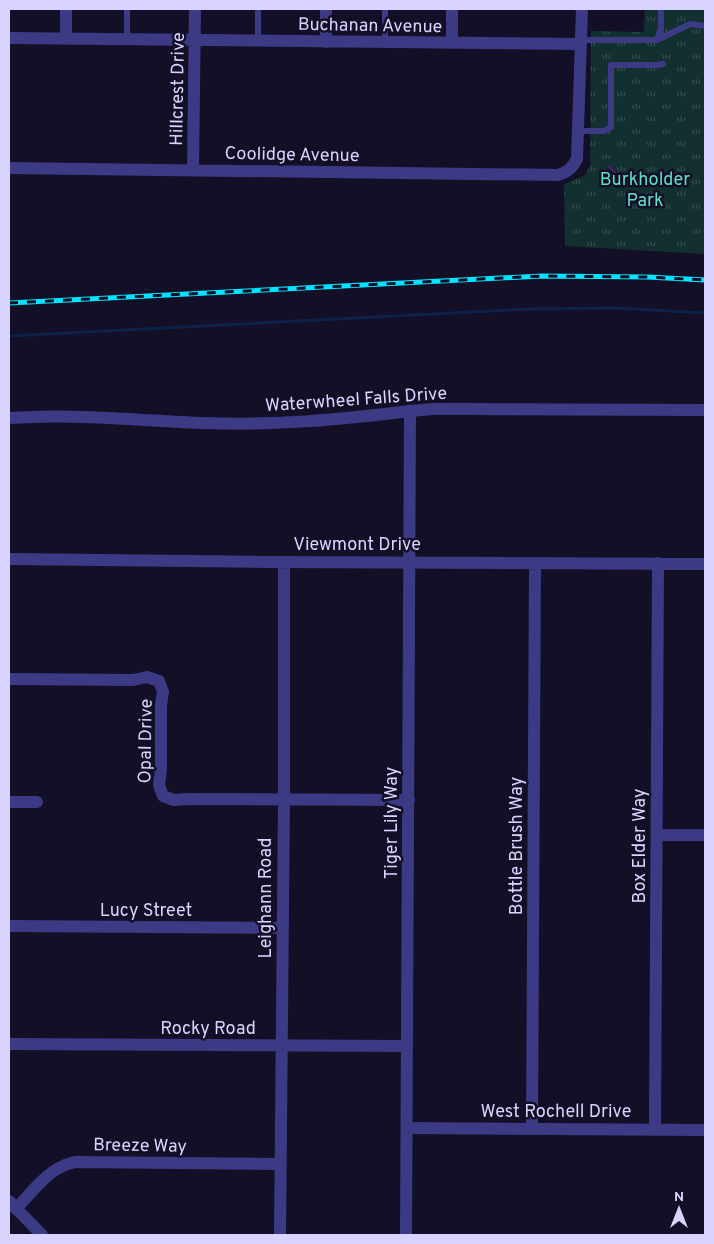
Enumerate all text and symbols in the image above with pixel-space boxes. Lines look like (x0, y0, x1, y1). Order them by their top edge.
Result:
street label: Buchanan Avenue (298, 14, 442, 39)
street label: Hillcrest Drive (166, 32, 191, 146)
street label: Coolidge Avenue (224, 143, 360, 168)
park label: Burkholder Park (600, 169, 690, 213)
street label: Waterwheel Falls Drive (264, 383, 448, 418)
street label: Viewmont Drive (293, 534, 421, 557)
street label: Opal Drive (134, 698, 159, 784)
street label: Tiger Lily Way (381, 767, 404, 879)
street label: Bottle Brush Way (506, 777, 529, 915)
street label: Box Elder Way (629, 788, 652, 904)
street label: Leighann Road (255, 838, 278, 958)
street label: Lucy Street (100, 900, 192, 923)
street label: Rocky Road (160, 1018, 256, 1041)
street label: West Rochell Drive (481, 1101, 631, 1124)
street label: Breeze Way (93, 1134, 187, 1159)
north arrow (654, 1184, 704, 1234)
text: N (674, 1189, 684, 1206)

